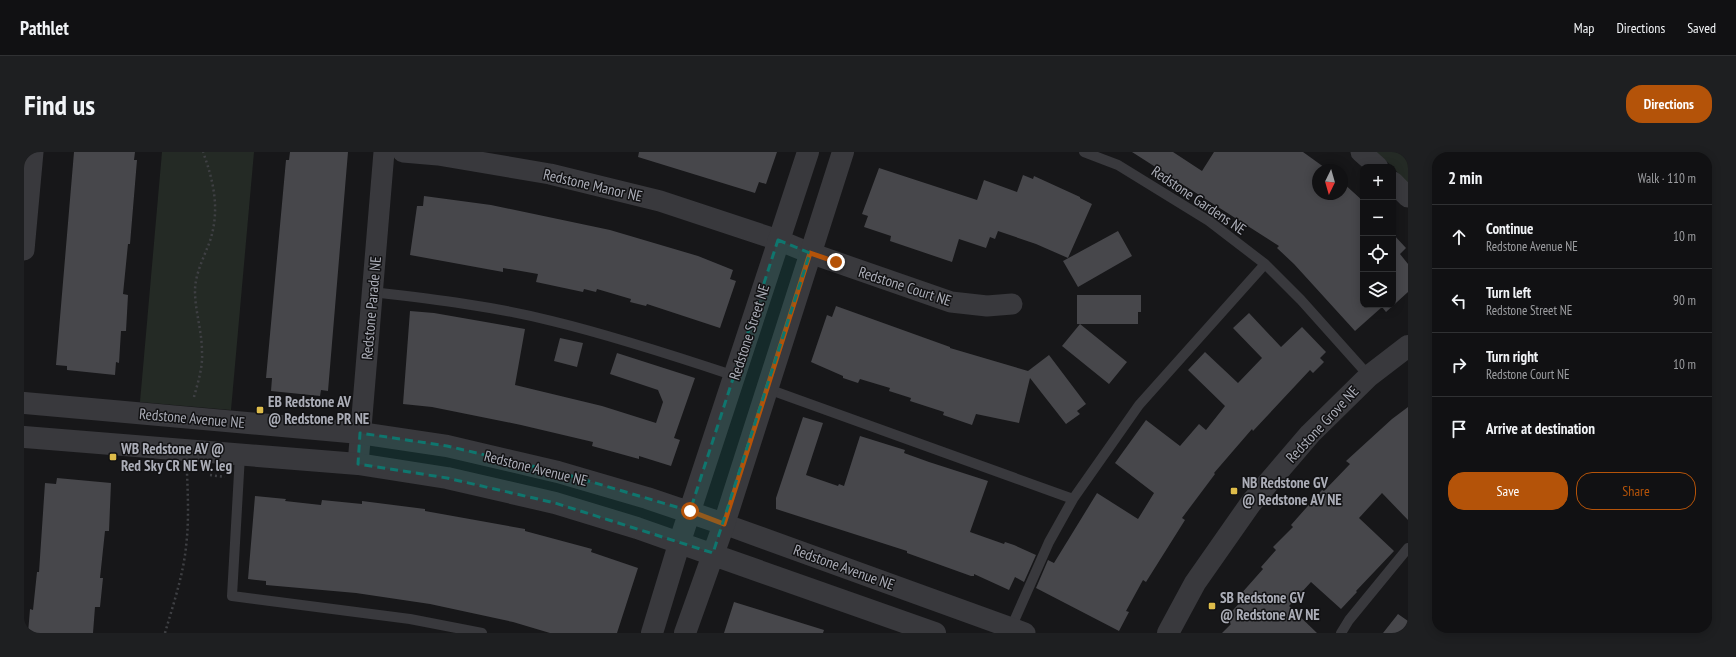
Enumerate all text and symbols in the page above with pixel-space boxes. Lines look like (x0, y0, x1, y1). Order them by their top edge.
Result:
text: Pathlet (20, 16, 69, 40)
text: Map (1574, 19, 1594, 37)
text: Directions (1616, 19, 1665, 37)
text: Saved (1687, 19, 1716, 37)
button: Directions (1626, 85, 1712, 123)
text: Find us (24, 86, 95, 123)
street label: Redstone Gardens NE (1148, 161, 1250, 239)
street label: Redstone Manor NE (542, 164, 644, 206)
north arrow (1312, 164, 1348, 200)
map controls (1360, 164, 1396, 308)
button: + (1360, 164, 1396, 200)
text: 2 min (1448, 167, 1482, 189)
text: Walk · 110 m (1638, 170, 1696, 187)
button: − (1360, 200, 1396, 236)
text: Continue (1486, 219, 1533, 238)
icon: ahead (1448, 226, 1470, 248)
text: 10 m (1673, 228, 1696, 245)
button: locate (1360, 236, 1396, 272)
text: Redstone Avenue NE (1486, 238, 1578, 255)
route end (827, 253, 845, 271)
street label: Redstone Parade NE (357, 256, 385, 360)
street label: Redstone Court NE (856, 262, 954, 310)
button: layers (1360, 272, 1396, 308)
street label: Redstone Street NE (725, 282, 773, 382)
text: Turn left (1486, 283, 1531, 302)
icon: left (1448, 290, 1470, 312)
text: 90 m (1673, 292, 1696, 309)
text: Redstone Street NE (1486, 302, 1572, 319)
text: Turn right (1486, 347, 1538, 366)
icon: right (1448, 354, 1470, 376)
text: 10 m (1673, 356, 1696, 373)
text: Redstone Court NE (1486, 366, 1570, 383)
street label: Redstone Grove NE (1282, 382, 1362, 466)
place label: EB Redstone AV @ Redstone PR NE (268, 392, 369, 428)
street label: Redstone Avenue NE (138, 404, 246, 432)
marker: EB Redstone AV @ Redstone PR NE (255, 405, 265, 415)
icon: arrive (1448, 418, 1470, 440)
text: Arrive at destination (1486, 419, 1595, 438)
place label: WB Redstone AV @ Red Sky CR NE W. leg (120, 439, 232, 475)
street label: Redstone Avenue NE (482, 446, 590, 490)
marker: WB Redstone AV @ Red Sky CR NE W. leg (108, 452, 118, 462)
button: Save (1448, 472, 1568, 510)
button: Share (1576, 472, 1696, 510)
place label: NB Redstone GV @ Redstone AV NE (1242, 473, 1342, 509)
marker: NB Redstone GV @ Redstone AV NE (1229, 486, 1239, 496)
route start (681, 502, 699, 520)
street label: Redstone Avenue NE (791, 540, 897, 594)
place label: SB Redstone GV @ Redstone AV NE (1220, 588, 1320, 624)
marker: SB Redstone GV @ Redstone AV NE (1207, 601, 1217, 611)

